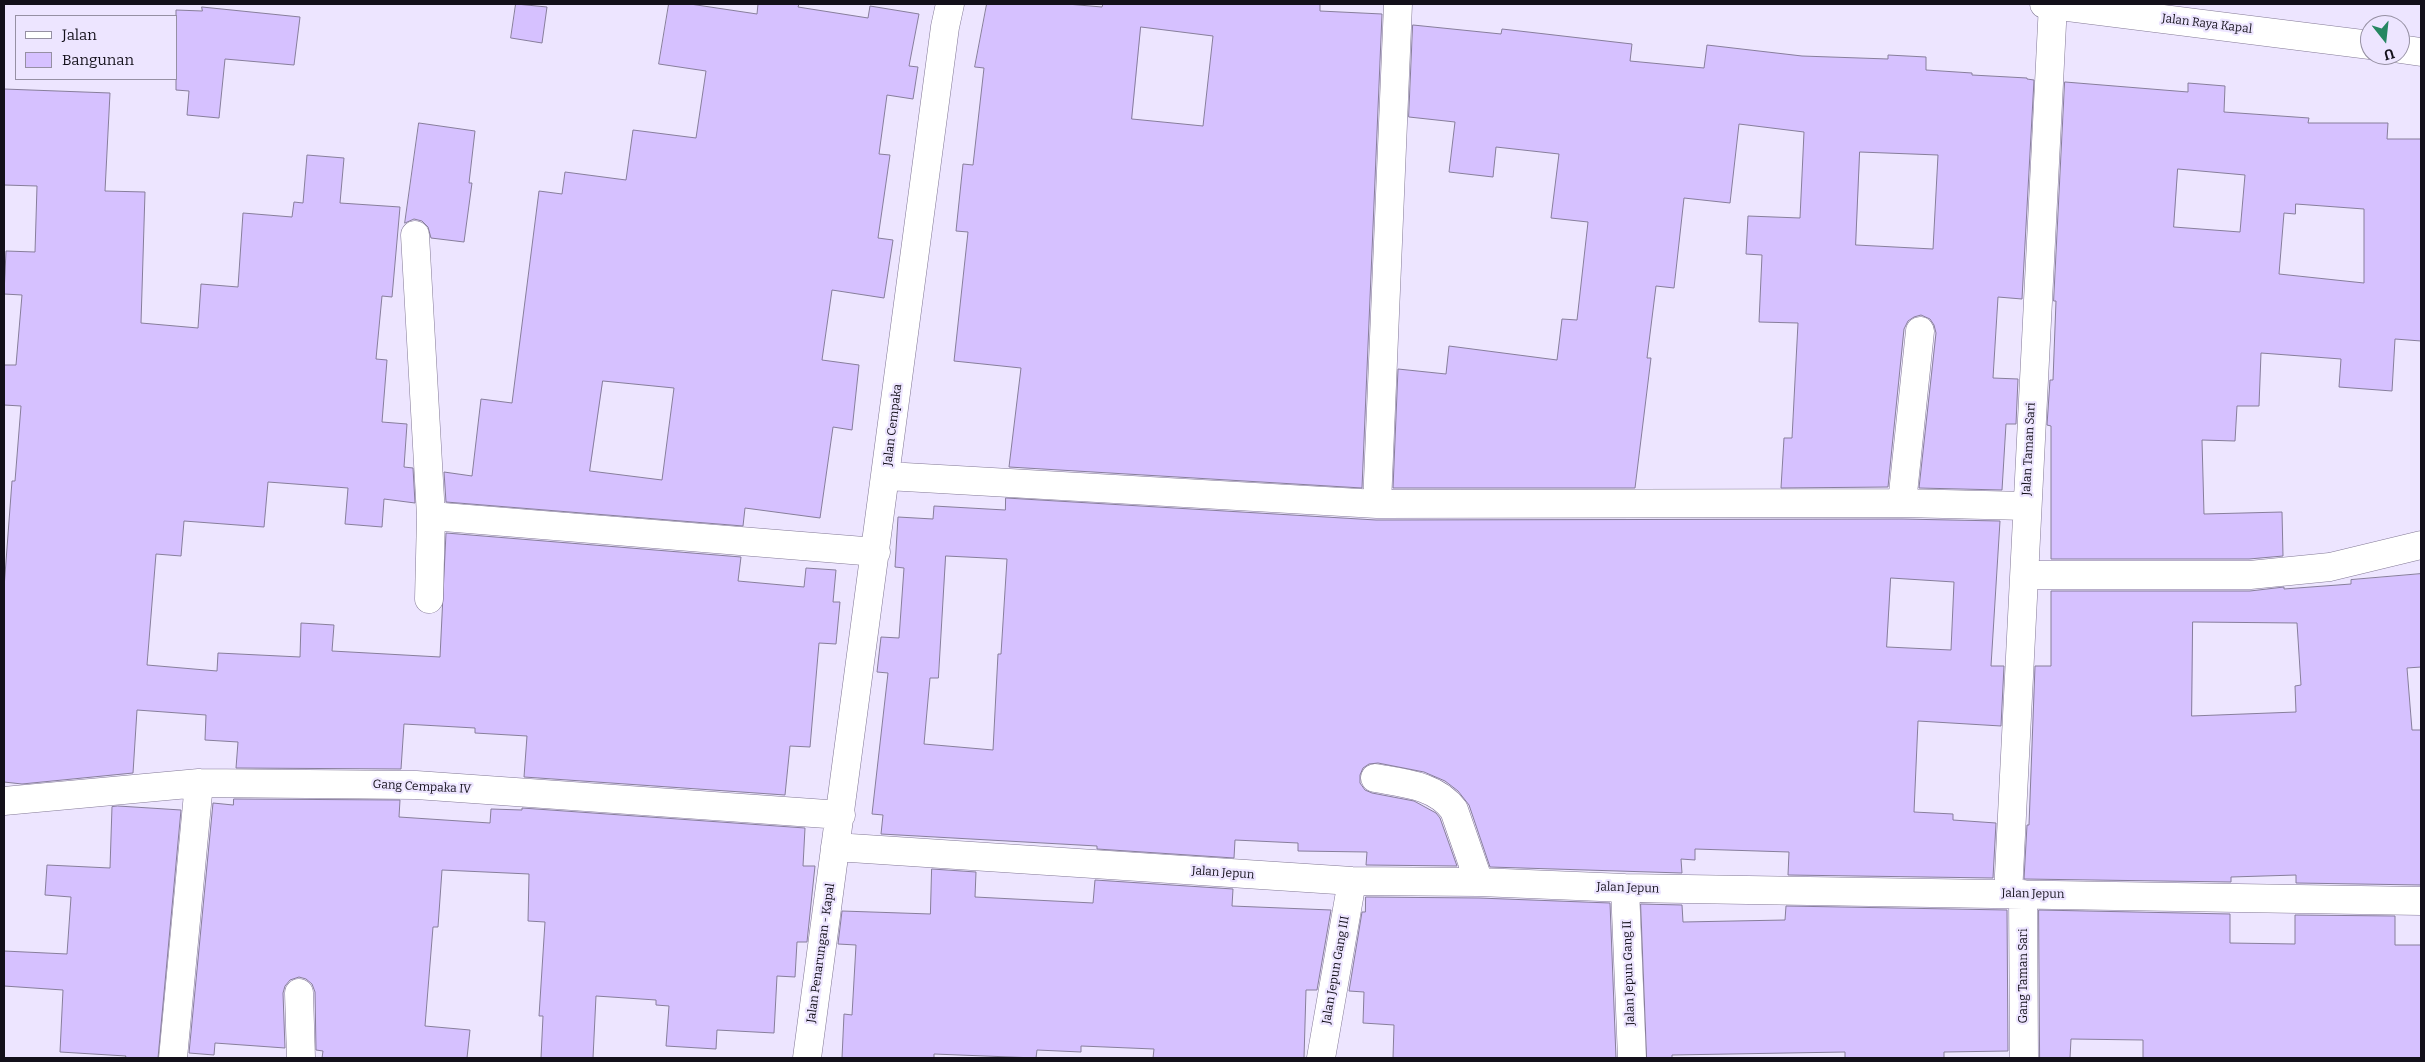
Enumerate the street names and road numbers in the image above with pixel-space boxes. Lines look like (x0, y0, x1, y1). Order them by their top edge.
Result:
street label: Jalan Raya Kapal (2161, 11, 2253, 37)
street label: Jalan Cempaka (881, 383, 905, 467)
street label: Jalan Taman Sari (2019, 402, 2039, 496)
street label: Gang Cempaka IV (372, 777, 472, 797)
street label: Jalan Jepun (1191, 864, 1255, 882)
street label: Jalan Jepun (1596, 880, 1660, 896)
street label: Jalan Penarungan - Kapal (804, 882, 838, 1024)
street label: Jalan Jepun (2002, 886, 2064, 902)
street label: Jalan Jepun Gang III (1319, 915, 1353, 1025)
street label: Jalan Jepun Gang II (1620, 920, 1638, 1026)
street label: Gang Taman Sari (2017, 928, 2031, 1024)

